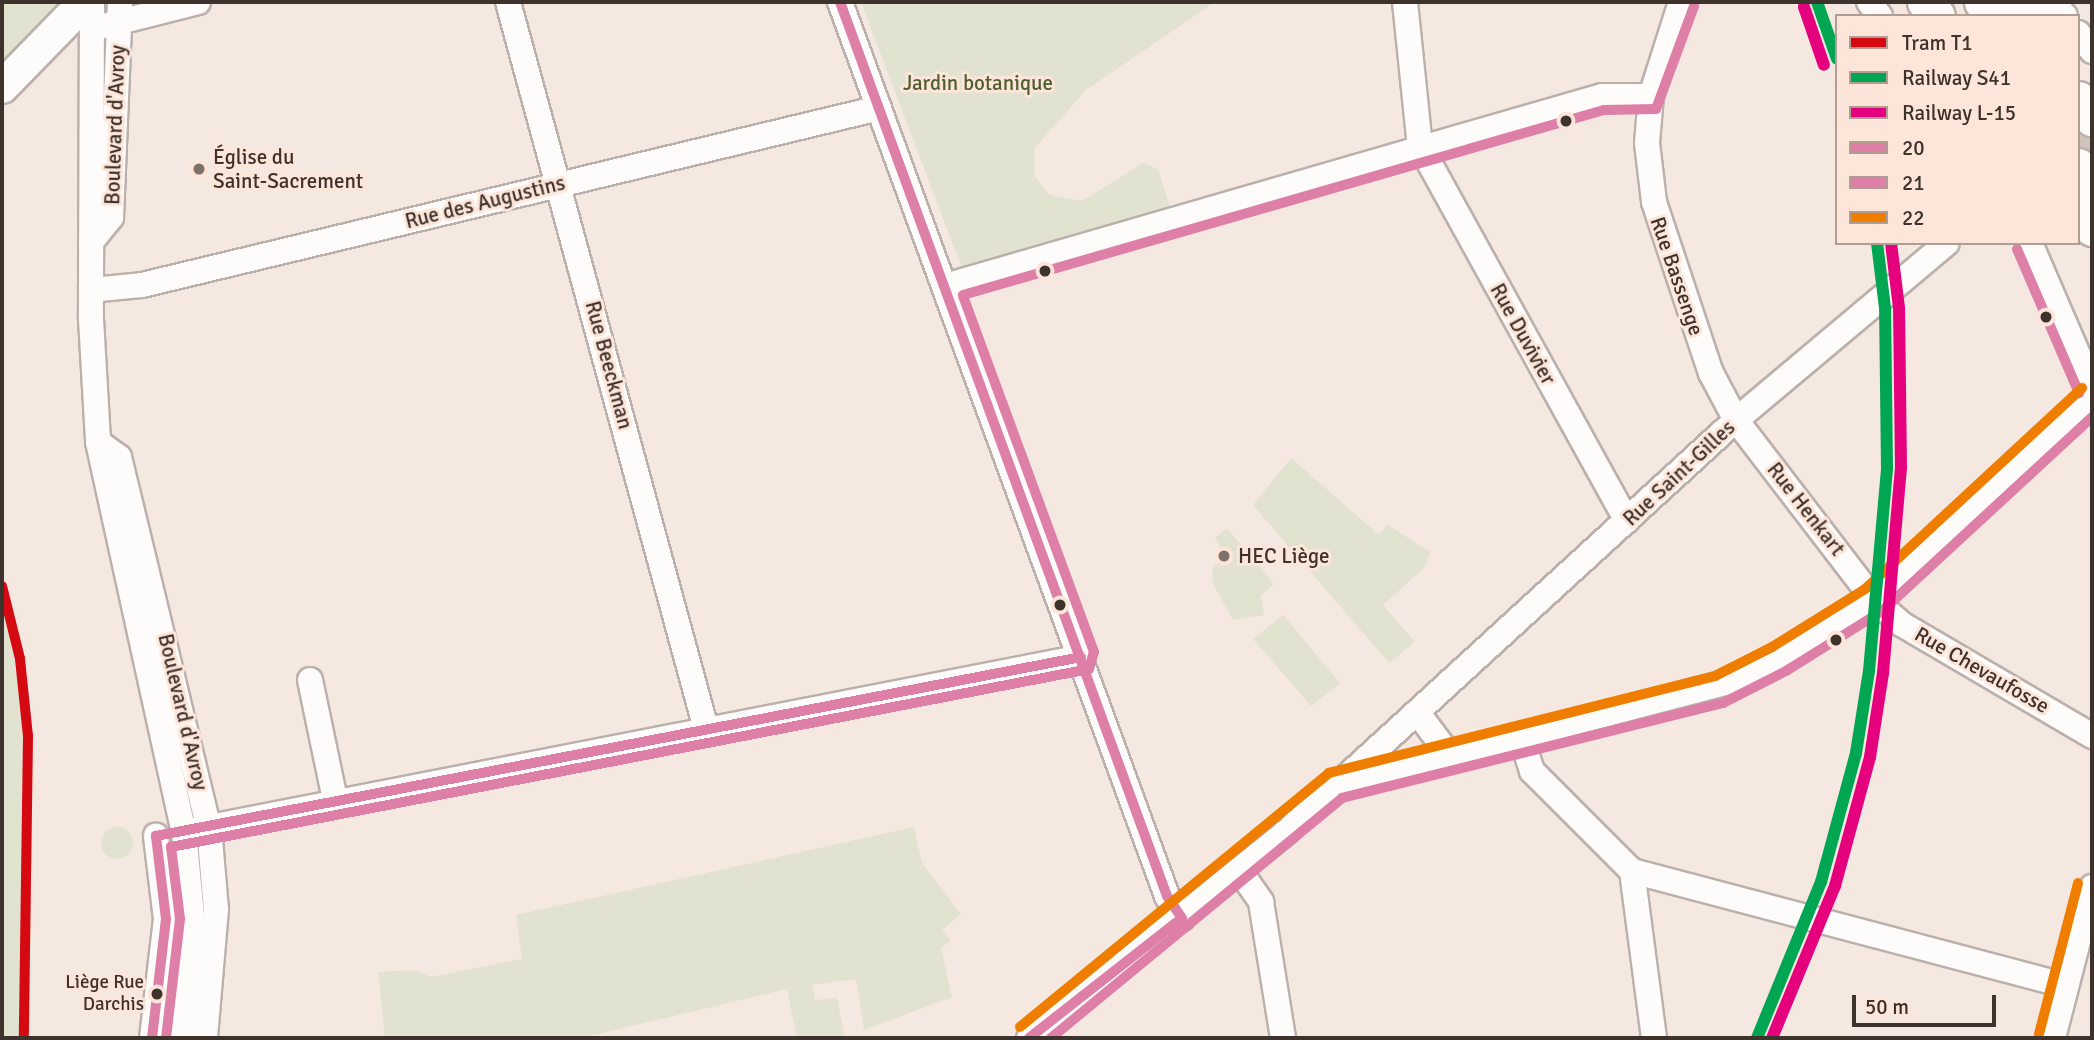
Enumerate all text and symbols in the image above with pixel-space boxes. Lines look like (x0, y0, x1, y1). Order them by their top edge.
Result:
legend (1835, 14, 2080, 245)
text: Tram T1 (1902, 30, 1973, 56)
street label: Boulevard d'Avroy (100, 45, 130, 205)
text: Railway S41 (1902, 65, 2011, 91)
park label: Jardin botanique (903, 70, 1053, 96)
text: Railway L-15 (1902, 100, 2016, 126)
unlabelled marker (1559, 114, 1573, 128)
text: 20 (1902, 135, 1925, 161)
place label: Église du Saint-Sacrement (213, 144, 363, 194)
marker: Église du Saint-Sacrement (191, 161, 207, 177)
street label: Rue des Augustins (402, 170, 568, 234)
text: 21 (1902, 170, 1925, 196)
text: 22 (1902, 205, 1925, 231)
street label: Rue Bassenge (1645, 213, 1709, 339)
unlabelled marker (1038, 264, 1052, 278)
street label: Rue Duvivier (1485, 279, 1561, 389)
street label: Rue Beeckman (580, 298, 638, 432)
unlabelled marker (2039, 310, 2053, 324)
street label: Rue Saint-Gilles (1618, 415, 1740, 531)
street label: Rue Henkart (1762, 457, 1850, 561)
place label: HEC Liège (1238, 543, 1330, 569)
marker: HEC Liège (1216, 548, 1232, 564)
unlabelled marker (1053, 598, 1067, 612)
street label: Rue Chevaufosse (1910, 621, 2054, 719)
street label: Boulevard d'Avroy (153, 631, 213, 793)
unlabelled marker (1829, 633, 1843, 647)
place label: Liège Rue Darchis (65, 972, 144, 1016)
scale bar (1856, 981, 2000, 1025)
marker: Liège Rue Darchis (150, 987, 164, 1001)
text: 50 m (1865, 994, 1909, 1020)

